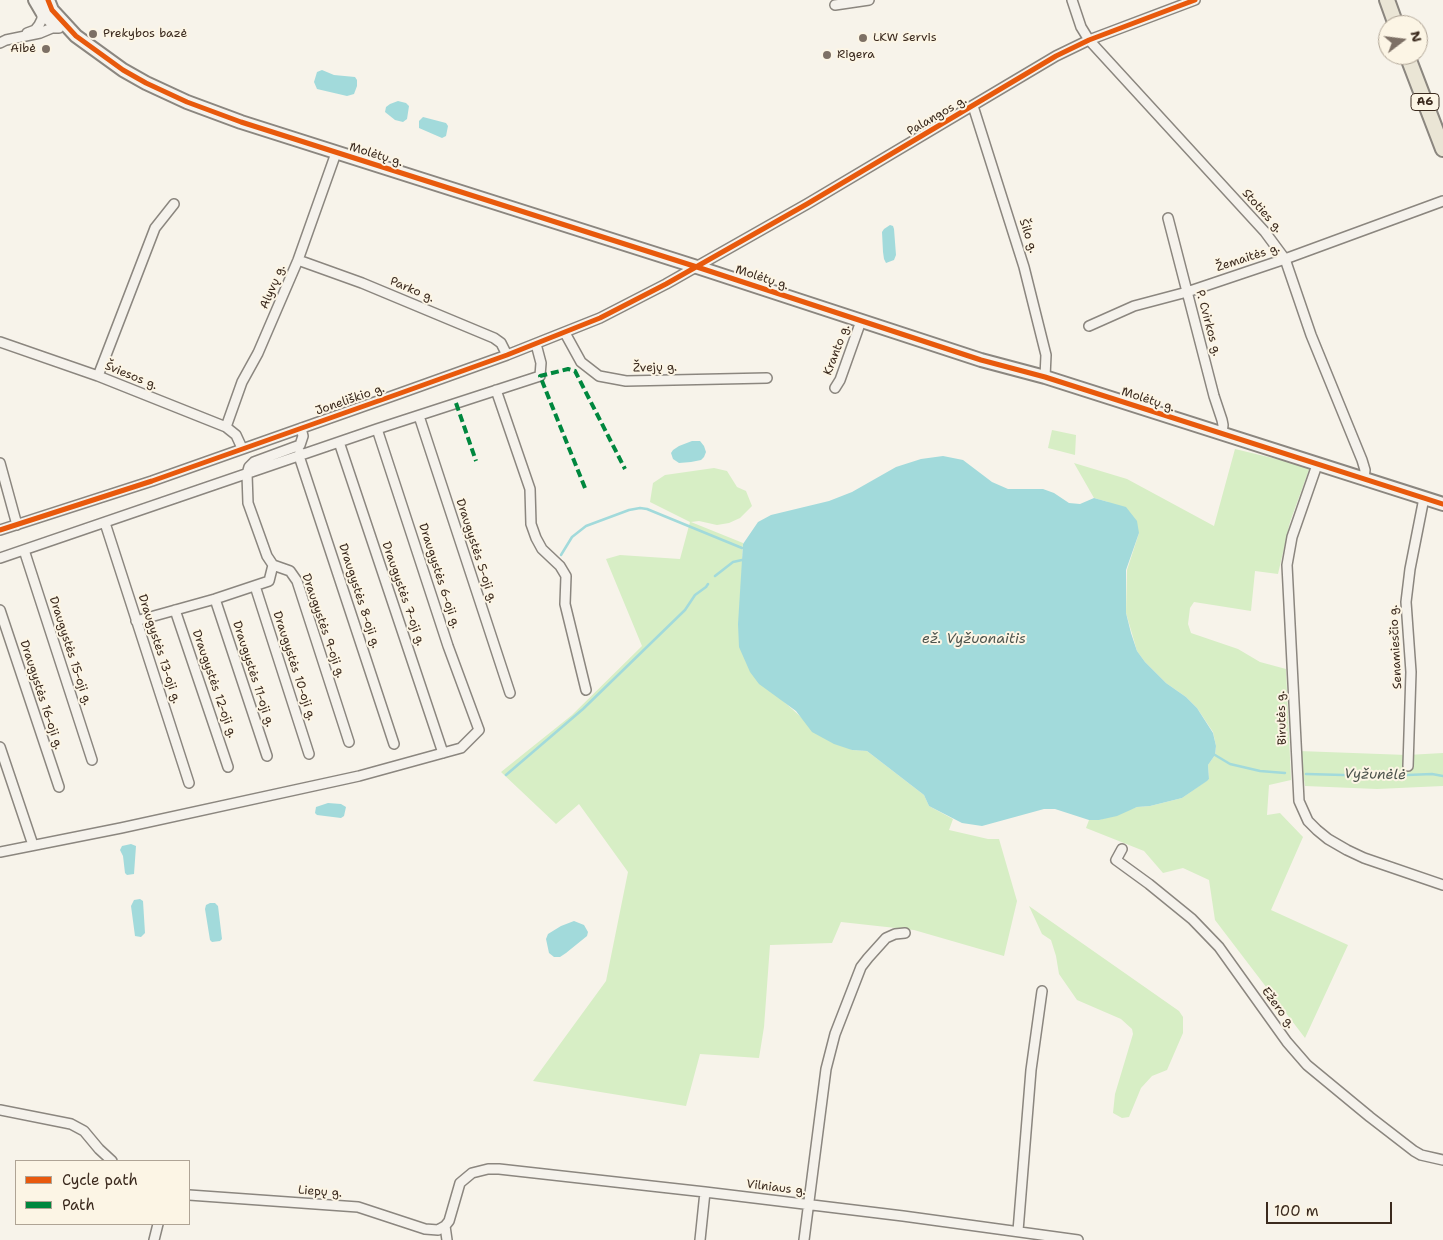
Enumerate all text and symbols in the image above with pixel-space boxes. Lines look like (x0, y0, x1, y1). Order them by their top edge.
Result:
north arrow (1378, 15, 1428, 65)
place label: Prekybos bazė (103, 27, 187, 41)
marker: Prekybos bazė (87, 28, 99, 40)
text: N (1406, 29, 1427, 44)
place label: LKW Servis (873, 31, 937, 45)
marker: LKW Servis (857, 32, 869, 44)
place label: Aibė (10, 42, 36, 56)
marker: Aibė (40, 43, 52, 55)
place label: Rigera (837, 48, 875, 62)
marker: Rigera (821, 49, 833, 61)
street label: Palangos g. (905, 93, 969, 139)
road number: A6 (1411, 94, 1439, 110)
street label: Molėtų g. (348, 140, 404, 170)
street label: Stoties g. (1239, 186, 1285, 236)
street label: Šilo g. (1016, 217, 1040, 255)
street label: Žemaitės g. (1214, 241, 1282, 275)
street label: Alyvų g. (257, 263, 289, 311)
street label: Molėtų g. (734, 263, 790, 293)
street label: Parko g. (388, 274, 436, 306)
street label: P. Cvirkos g. (1192, 288, 1224, 358)
street label: Kranto g. (821, 323, 853, 377)
street label: Šviesos g. (103, 359, 159, 393)
street label: Žvejų g. (633, 360, 677, 376)
street label: Joneliškio g. (314, 381, 386, 419)
street label: Molėtų g. (1120, 385, 1176, 415)
street label: Draugystės 5-oji g. (452, 497, 500, 605)
street label: Draugystės 6-oji g. (415, 522, 463, 630)
street label: Draugystės 7-oji g. (378, 540, 428, 648)
street label: Draugystės 8-oji g. (335, 542, 383, 650)
street label: Draugystės 9-oji g. (298, 572, 348, 680)
street label: Draugystės 13-oji g. (135, 593, 183, 705)
street label: Draugystės 15-oji g. (46, 595, 94, 707)
street label: Senamiesčio g. (1387, 604, 1405, 690)
street label: Draugystės 10-oji g. (270, 609, 318, 723)
street label: Draugystės 11-oji g. (229, 619, 277, 729)
street label: Draugystės 12-oji g. (189, 628, 239, 740)
water label: ež. Vyžuonaitis (922, 631, 1026, 647)
street label: Draugystės 16-oji g. (17, 638, 65, 752)
street label: Birutės g. (1274, 691, 1290, 745)
water label: Vyžunėlė (1344, 766, 1406, 784)
street label: Ežero g. (1258, 985, 1298, 1031)
legend (15, 1160, 190, 1225)
text: Cycle path (62, 1170, 138, 1190)
street label: Vilniaus g. (745, 1177, 807, 1199)
street label: Liepų g. (297, 1183, 343, 1201)
scale bar (1268, 1192, 1394, 1224)
text: Path (62, 1195, 95, 1215)
text: 100 m (1274, 1201, 1319, 1221)

